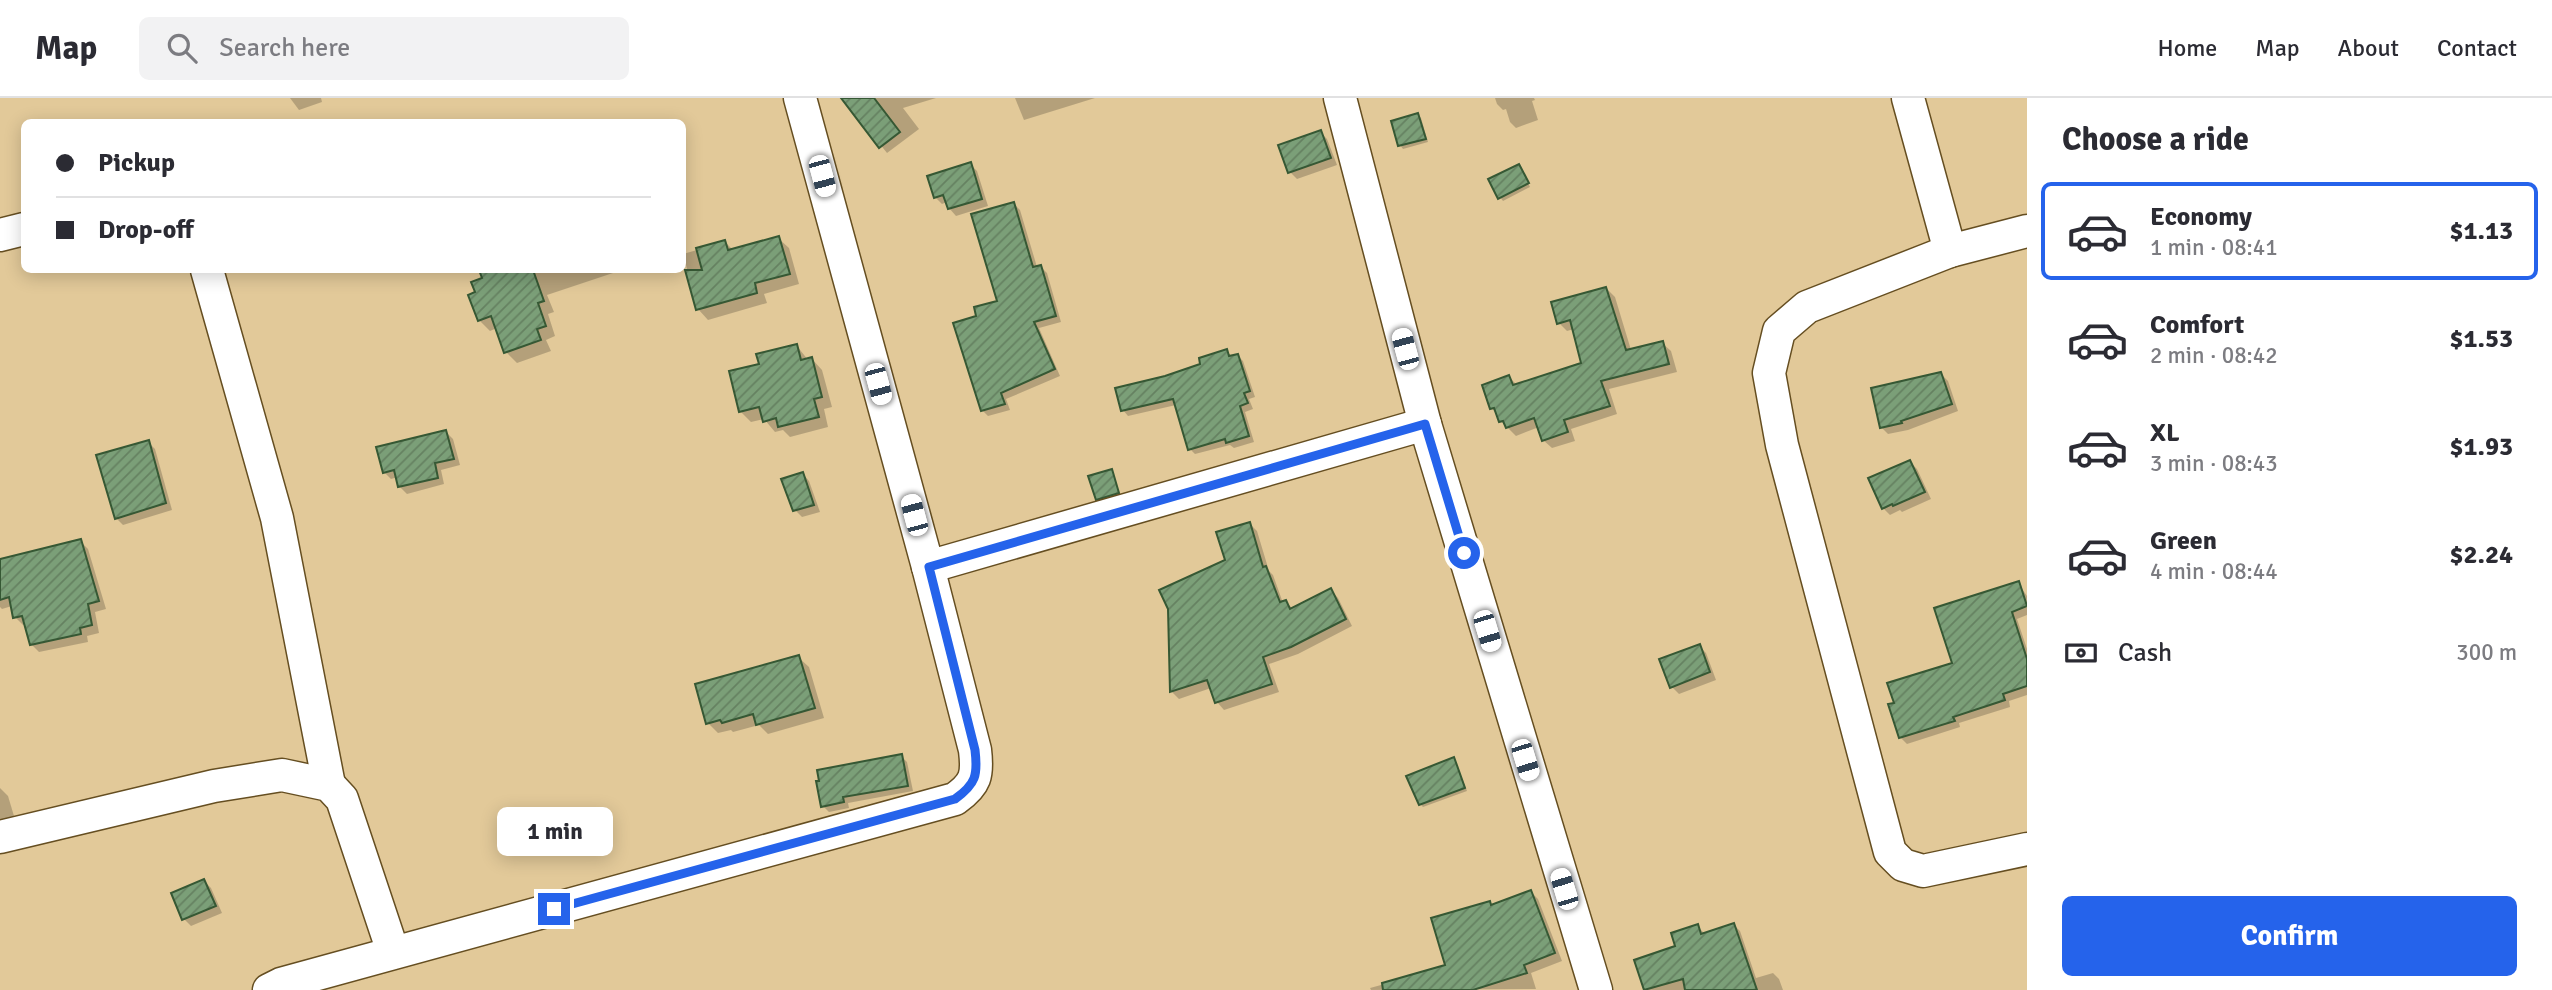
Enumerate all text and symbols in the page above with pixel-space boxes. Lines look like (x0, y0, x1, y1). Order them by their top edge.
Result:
search box (139, 17, 629, 80)
text: Map (35, 28, 97, 69)
icon: search (163, 29, 201, 67)
text: Search here (219, 32, 350, 64)
text: Home (2157, 33, 2217, 63)
text: Map (2255, 33, 2300, 63)
text: About (2338, 33, 2399, 63)
text: Contact (2437, 33, 2517, 63)
text: Choose a ride (2062, 120, 2249, 159)
text: Pickup (98, 147, 175, 179)
car (807, 153, 838, 199)
icon: car (2066, 200, 2129, 263)
text: Economy (2150, 201, 2252, 233)
text: Drop-off (98, 214, 194, 246)
text: $1.13 (2449, 215, 2513, 247)
text: 1 min · 08:41 (2150, 233, 2278, 262)
icon: car (2066, 308, 2129, 371)
text: Comfort (2150, 309, 2244, 341)
text: $1.53 (2449, 323, 2513, 355)
car (1390, 326, 1421, 372)
text: 2 min · 08:42 (2150, 341, 2278, 370)
car (863, 361, 894, 407)
icon: car (2066, 416, 2129, 479)
text: XL (2150, 417, 2180, 449)
text: $1.93 (2449, 431, 2513, 463)
text: 3 min · 08:43 (2150, 449, 2278, 478)
car (899, 492, 930, 538)
icon: car (2066, 524, 2129, 587)
text: Green (2150, 525, 2217, 557)
route start (1448, 537, 1480, 569)
text: $2.24 (2449, 539, 2513, 571)
text: 4 min · 08:44 (2150, 557, 2278, 586)
car (1471, 608, 1504, 654)
icon: cash (2062, 634, 2100, 672)
text: Cash (2118, 637, 2172, 669)
text: 300 m (2456, 638, 2517, 667)
car (1509, 737, 1542, 783)
callout: 1 min (496, 808, 612, 856)
text: 1 min (527, 817, 583, 846)
car (1548, 866, 1581, 912)
route end (538, 893, 570, 925)
button: Confirm (2062, 896, 2517, 976)

